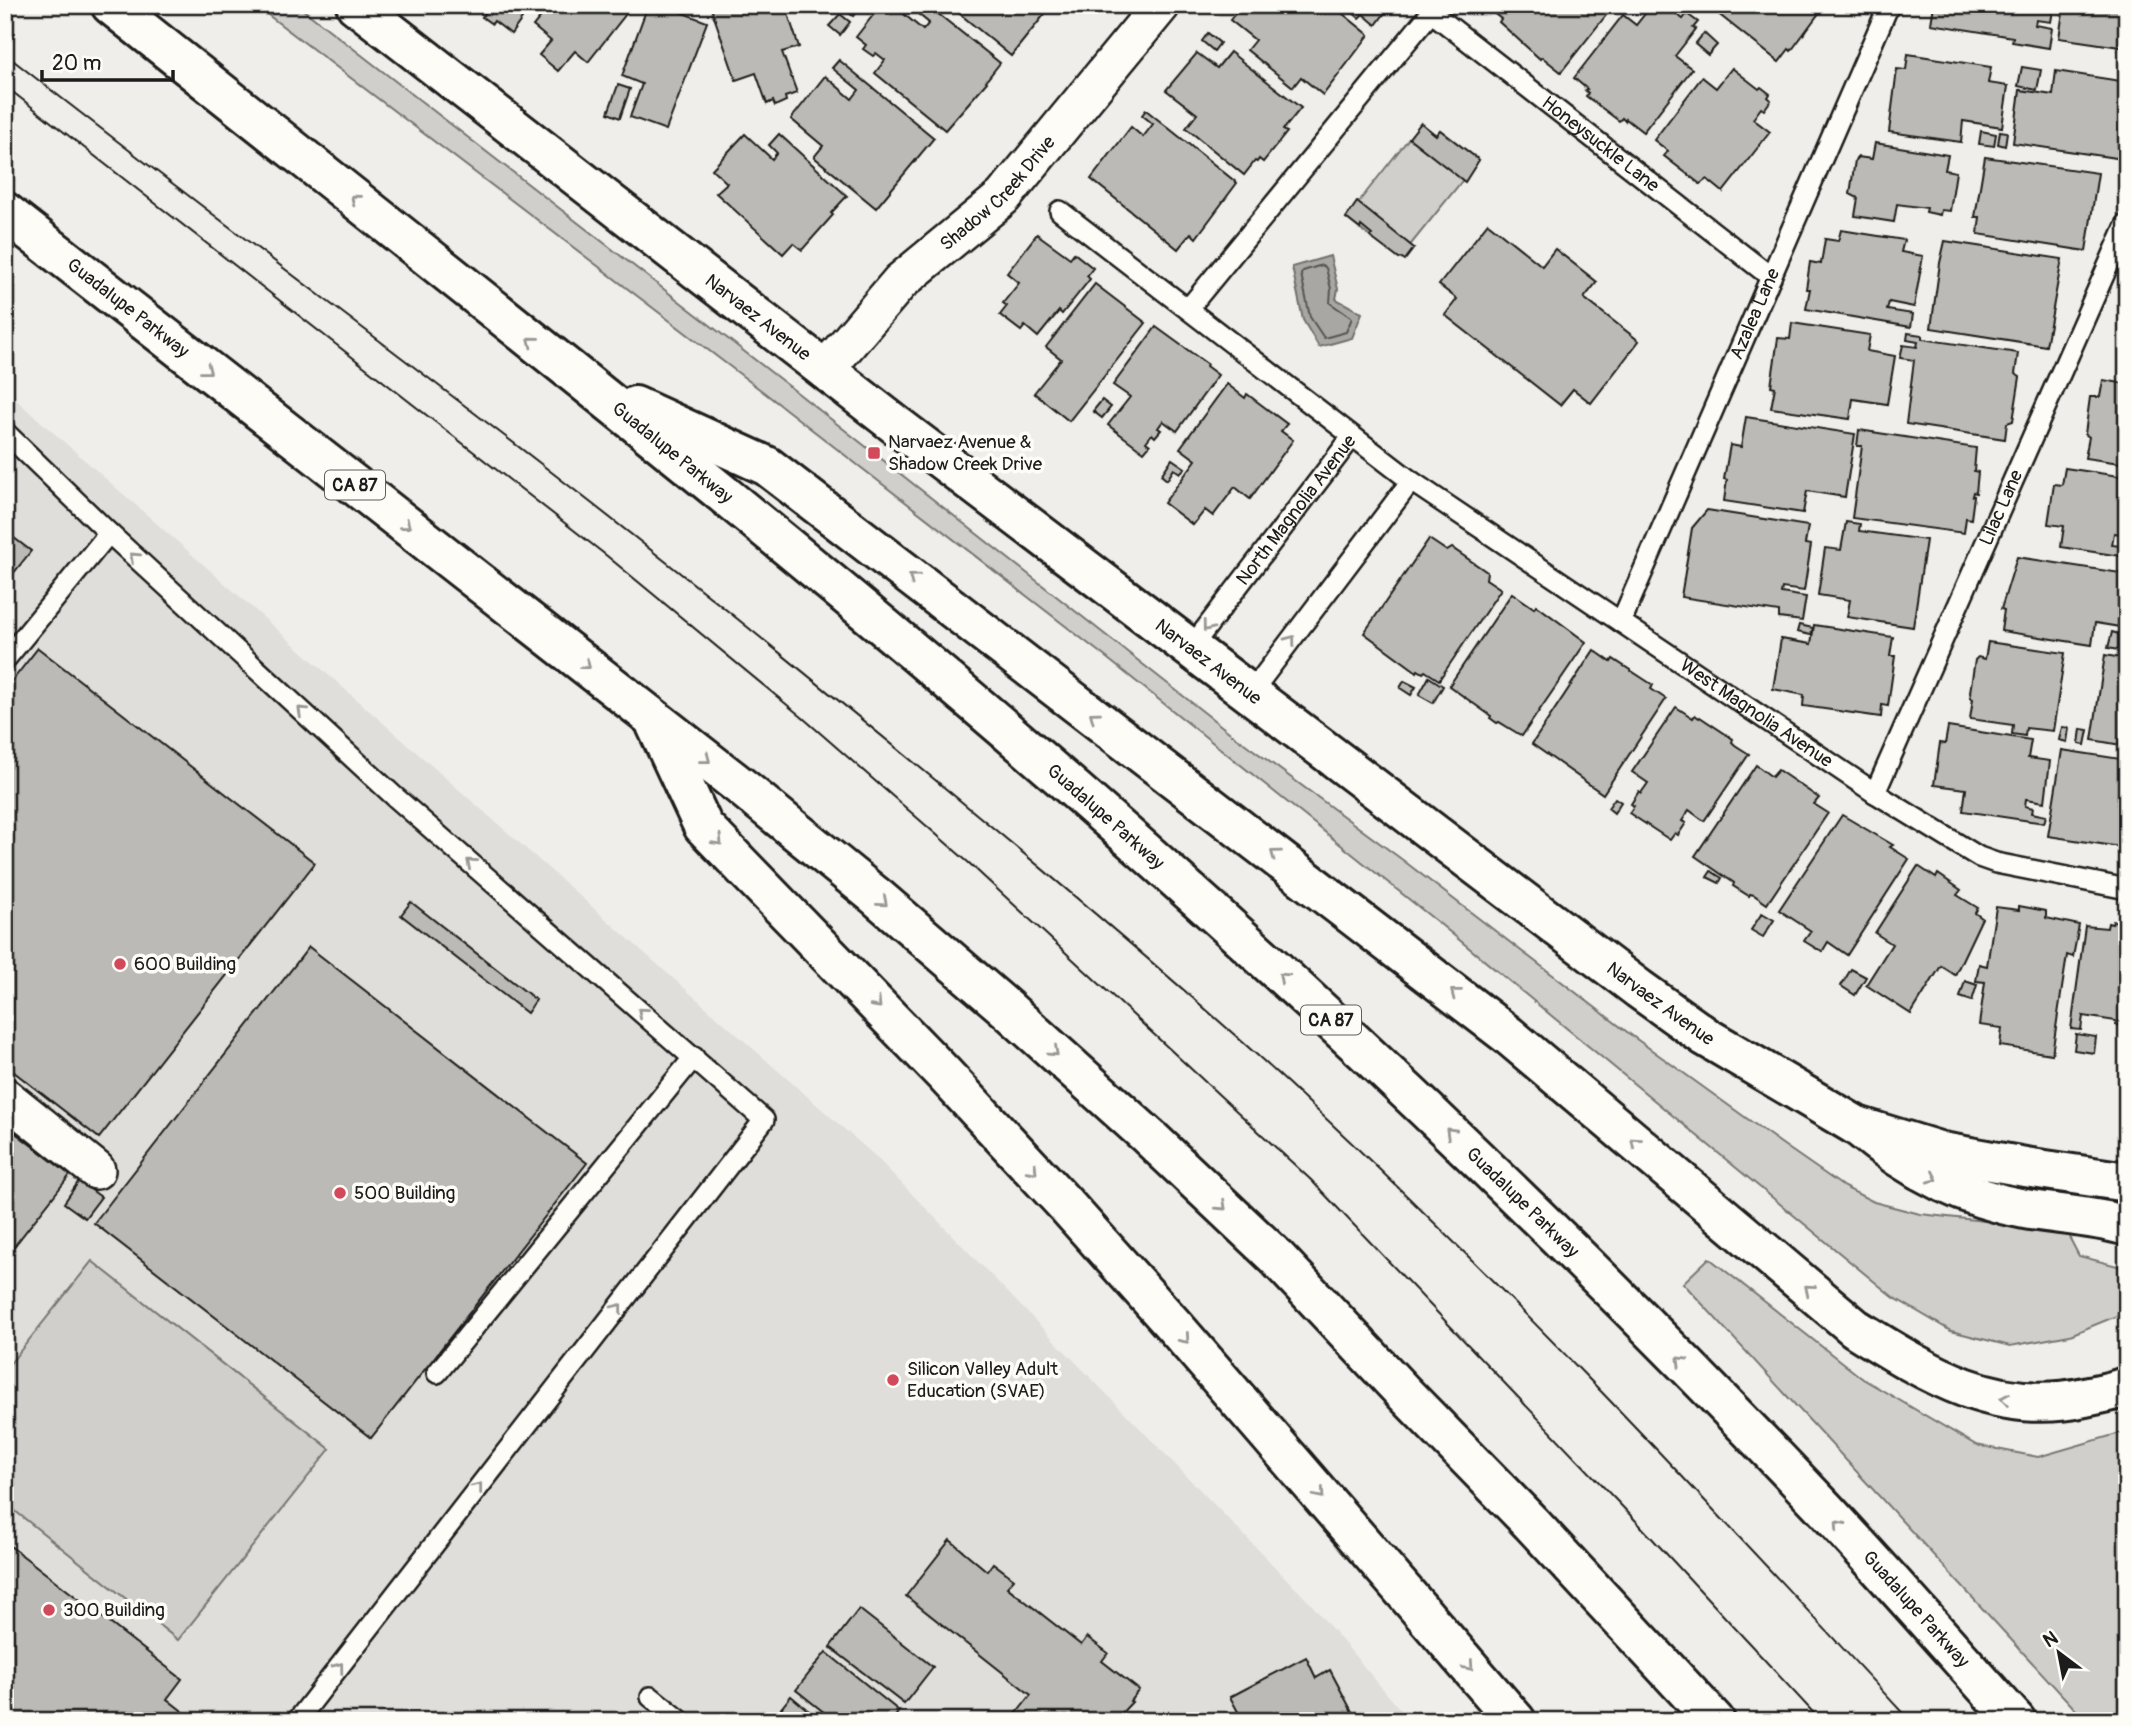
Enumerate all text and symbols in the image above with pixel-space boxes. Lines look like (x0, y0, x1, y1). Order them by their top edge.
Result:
scale bar (42, 38, 173, 82)
text: 20 m (52, 50, 101, 77)
street label: Honeysuckle Lane (1537, 91, 1665, 198)
street label: Shadow Creek Drive (935, 130, 1061, 256)
one-way arrow (350, 195, 363, 207)
street label: Guadalupe Parkway (62, 253, 194, 363)
street label: Azalea Lane (1725, 264, 1785, 363)
street label: Narvaez Avenue (700, 269, 816, 367)
one-way arrow (528, 336, 540, 349)
one-way arrow (200, 361, 212, 374)
street label: Guadalupe Parkway (607, 397, 738, 509)
street label: North Magnolia Avenue (1231, 429, 1362, 590)
place label: Narvaez Avenue & Shadow Creek Drive (888, 430, 1043, 476)
marker: Narvaez Avenue & Shadow Creek Drive (866, 445, 882, 461)
street label: Lilac Lane (1974, 465, 2029, 549)
road number: CA 87 (325, 471, 385, 500)
one-way arrow (398, 516, 411, 529)
one-way arrow (129, 552, 142, 565)
one-way arrow (908, 573, 921, 586)
street label: Narvaez Avenue (1150, 614, 1267, 711)
one-way arrow (1202, 619, 1215, 632)
one-way arrow (1283, 635, 1295, 648)
street label: West Magnolia Avenue (1676, 653, 1838, 773)
one-way arrow (578, 656, 590, 669)
one-way arrow (297, 706, 310, 719)
one-way arrow (1089, 711, 1102, 724)
one-way arrow (698, 751, 711, 763)
street label: Guadalupe Parkway (1042, 759, 1169, 875)
one-way arrow (710, 833, 723, 846)
one-way arrow (1270, 850, 1282, 862)
one-way arrow (466, 859, 479, 871)
one-way arrow (875, 894, 888, 906)
place label: 600 Building (134, 952, 236, 976)
marker: 600 Building (112, 956, 128, 972)
street label: Narvaez Avenue (1602, 957, 1719, 1051)
one-way arrow (1278, 973, 1291, 985)
one-way arrow (1450, 989, 1462, 1002)
one-way arrow (868, 996, 881, 1009)
road number: CA 87 (1301, 1006, 1361, 1035)
one-way arrow (638, 1008, 651, 1021)
one-way arrow (1046, 1043, 1059, 1056)
one-way arrow (1445, 1127, 1458, 1140)
one-way arrow (1631, 1138, 1644, 1150)
street label: Guadalupe Parkway (1461, 1142, 1584, 1263)
one-way arrow (1025, 1162, 1037, 1175)
one-way arrow (1926, 1170, 1938, 1184)
place label: 500 Building (354, 1181, 455, 1205)
marker: 500 Building (332, 1185, 348, 1201)
one-way arrow (1214, 1197, 1227, 1210)
one-way arrow (1805, 1285, 1818, 1297)
one-way arrow (610, 1303, 623, 1315)
one-way arrow (1177, 1331, 1189, 1344)
one-way arrow (1676, 1356, 1689, 1369)
place label: Silicon Valley Adult Education (SVAE) (907, 1357, 1058, 1403)
marker: Silicon Valley Adult Education (SVAE) (885, 1372, 901, 1388)
one-way arrow (1999, 1392, 2011, 1407)
one-way arrow (470, 1482, 483, 1495)
one-way arrow (1312, 1486, 1324, 1499)
one-way arrow (1834, 1520, 1847, 1533)
street label: Guadalupe Parkway (1857, 1546, 1975, 1673)
place label: 300 Building (63, 1598, 165, 1622)
marker: 300 Building (41, 1602, 57, 1618)
north arrow (2024, 1618, 2094, 1688)
text: N (2039, 1626, 2062, 1653)
one-way arrow (1461, 1658, 1473, 1671)
one-way arrow (330, 1662, 343, 1674)

